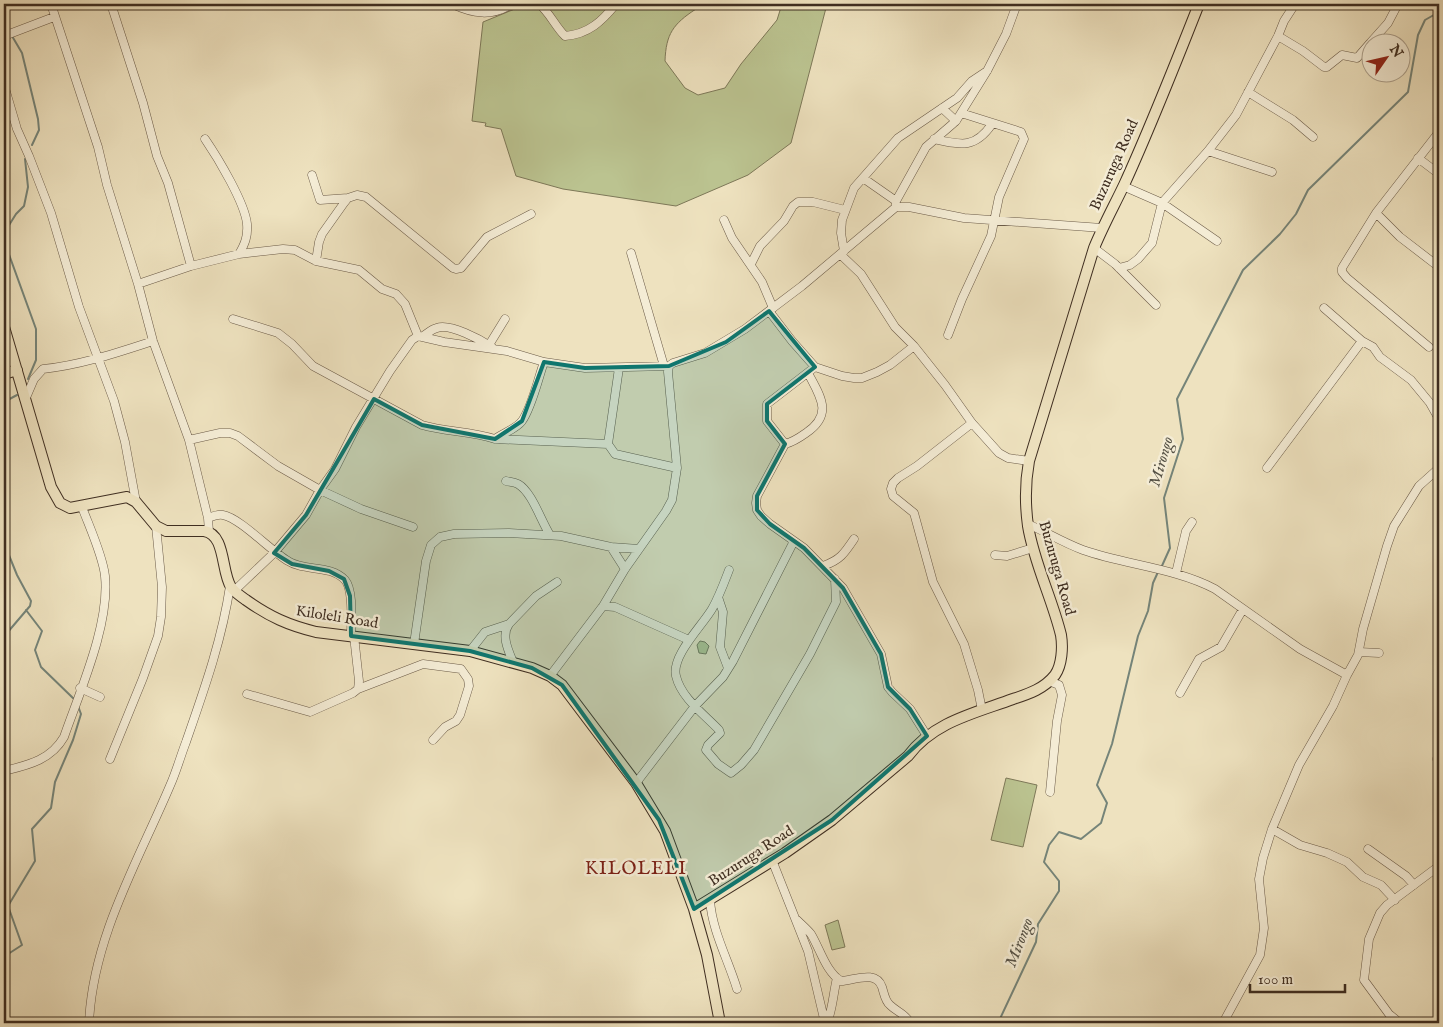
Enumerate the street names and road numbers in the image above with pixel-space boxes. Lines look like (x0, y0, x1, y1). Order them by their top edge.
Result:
street label: Buzuruga Road (1085, 116, 1143, 213)
street label: Buzuruga Road (1034, 519, 1080, 618)
street label: Kiloleli Road (294, 601, 381, 633)
street label: Buzuruga Road (705, 821, 798, 891)

